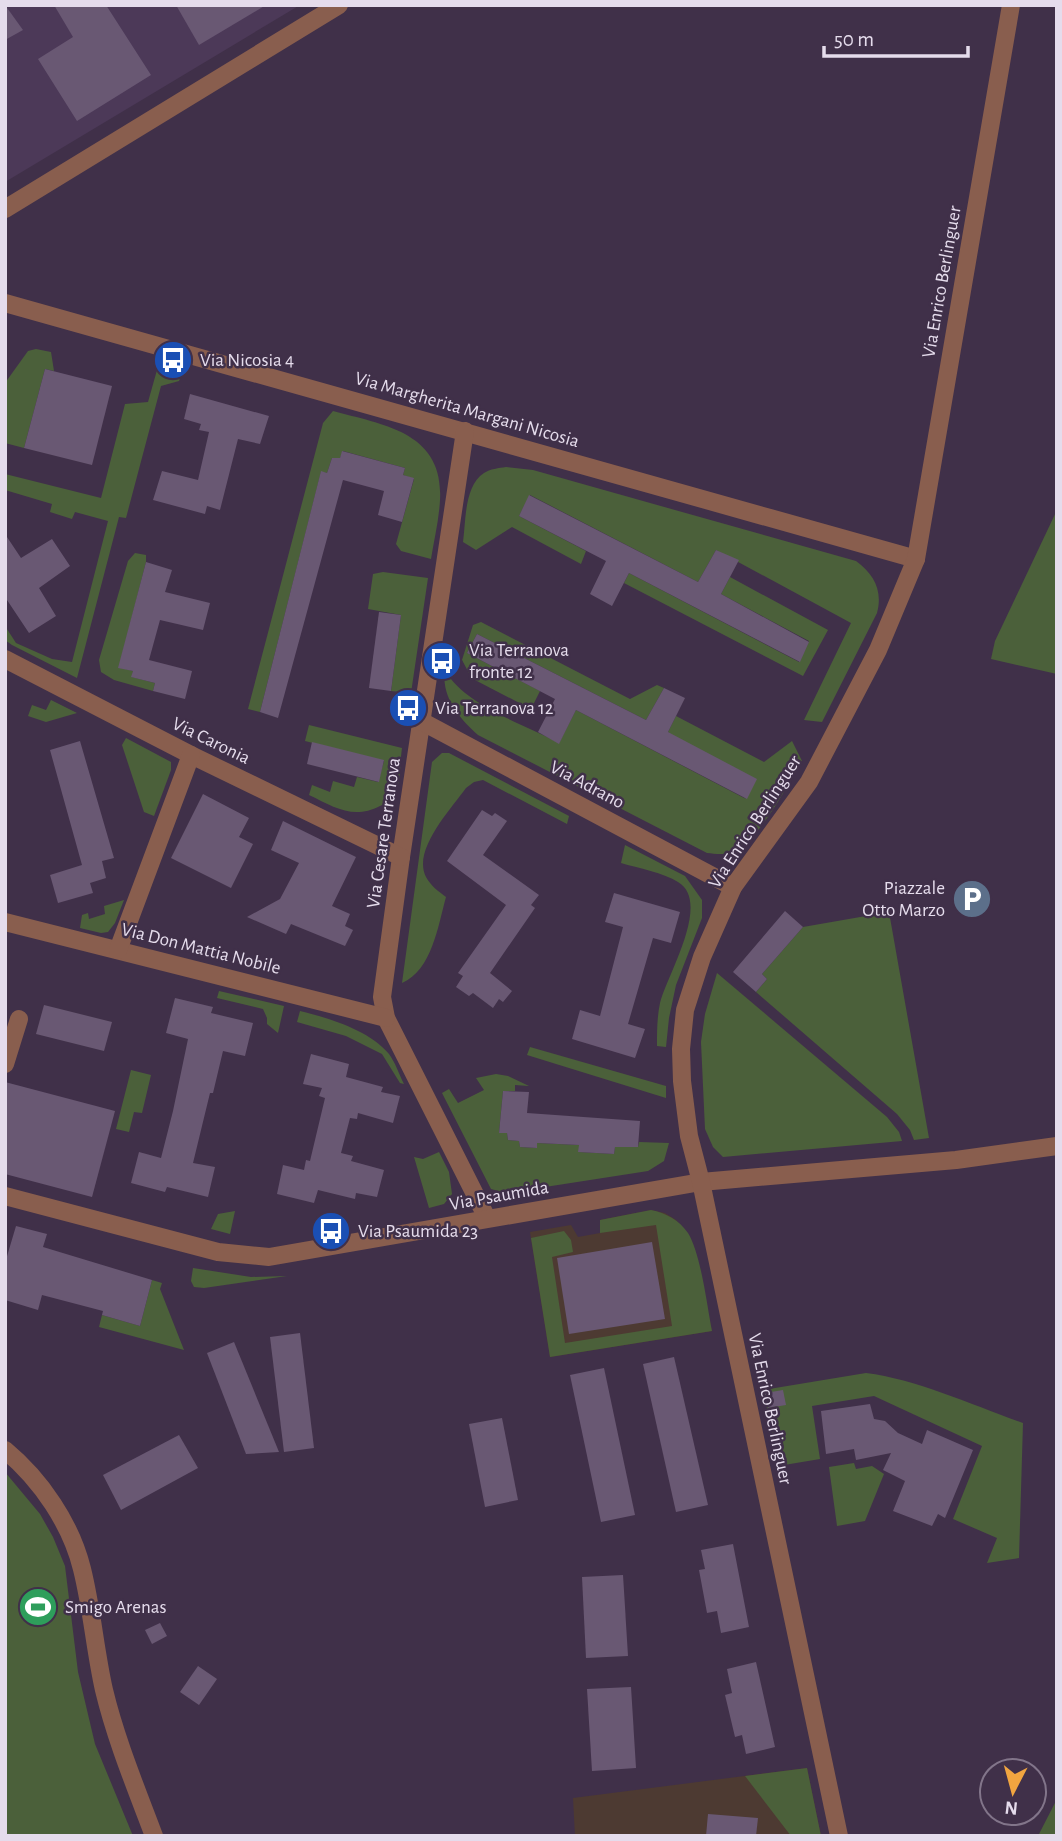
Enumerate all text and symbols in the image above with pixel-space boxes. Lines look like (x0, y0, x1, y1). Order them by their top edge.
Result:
scale bar (824, 14, 968, 58)
text: 50 m (834, 29, 874, 50)
street label: Via Enrico Berlinguer (919, 204, 965, 360)
bus stop icon: Via Nicosia 4 (152, 339, 194, 381)
place label: Via Nicosia 4 (200, 351, 294, 370)
street label: Via Margherita Margani Nicosia (353, 369, 582, 451)
bus stop icon: Via Terranova fronte 12 (421, 640, 463, 682)
place label: Via Terranova fronte 12 (469, 641, 569, 682)
bus stop icon: Via Terranova 12 (387, 687, 429, 729)
place label: Via Terranova 12 (435, 699, 554, 718)
street label: Via Caronia (169, 714, 253, 768)
street label: Via Enrico Berlinguer (705, 752, 805, 892)
street label: Via Cesare Terranova (364, 756, 404, 910)
street label: Via Adrano (547, 758, 627, 812)
parking icon: Piazzale Otto Marzo (951, 878, 993, 920)
place label: Piazzale Otto Marzo (862, 879, 945, 920)
street label: Via Don Mattia Nobile (119, 920, 283, 978)
street label: Via Psaumida (448, 1178, 550, 1214)
bus stop icon: Via Psaumida 23 (310, 1210, 352, 1252)
place label: Via Psaumida 23 (358, 1222, 478, 1241)
street label: Via Enrico Berlinguer (745, 1332, 795, 1486)
sports icon: Smigo Arenas (17, 1586, 59, 1628)
place label: Smigo Arenas (65, 1598, 167, 1617)
north arrow (978, 1757, 1048, 1827)
text: N (1004, 1797, 1019, 1818)

